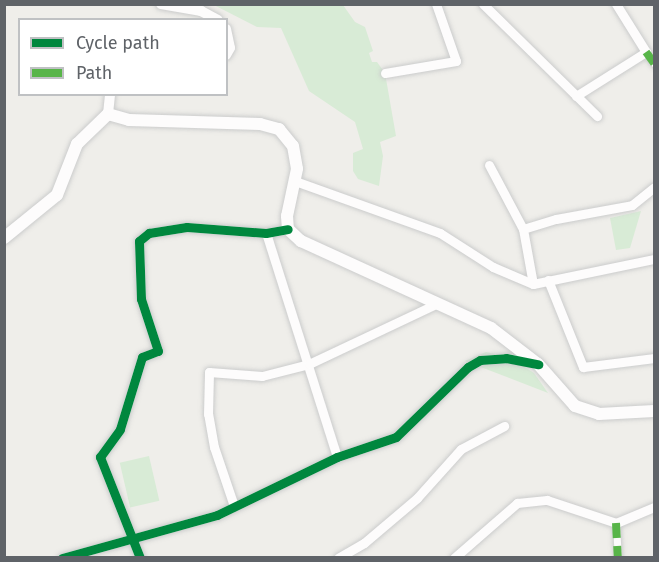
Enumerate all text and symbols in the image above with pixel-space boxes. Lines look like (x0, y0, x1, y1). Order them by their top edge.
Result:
legend (18, 18, 228, 96)
text: Cycle path (76, 32, 160, 54)
text: Path (76, 62, 112, 84)

